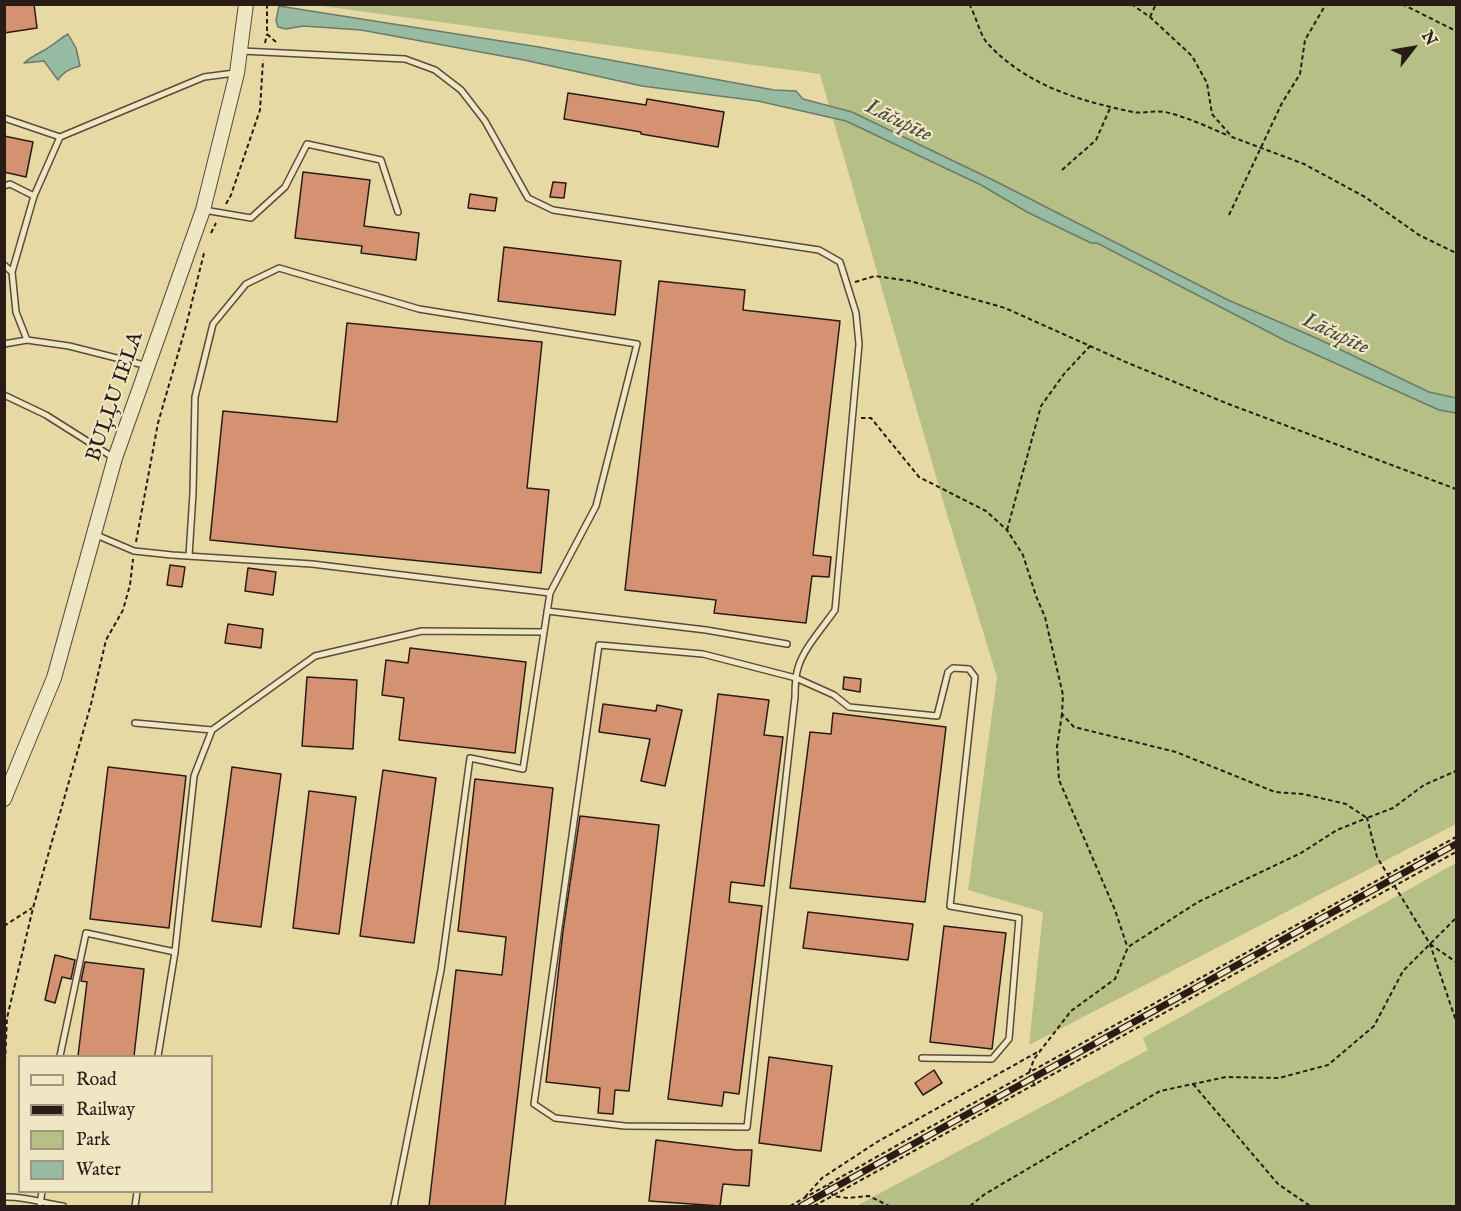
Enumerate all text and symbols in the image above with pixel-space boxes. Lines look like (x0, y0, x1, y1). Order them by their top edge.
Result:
north arrow (1383, 18, 1443, 78)
text: N (1416, 28, 1441, 50)
water label: Lāčupīte (861, 95, 935, 149)
water label: Lāčupīte (1297, 308, 1373, 362)
street label: BUĻĻU IELA (82, 329, 150, 465)
legend (18, 1055, 213, 1193)
text: Road (76, 1069, 117, 1092)
text: Railway (76, 1099, 135, 1122)
text: Park (76, 1129, 110, 1152)
text: Water (76, 1159, 121, 1182)

